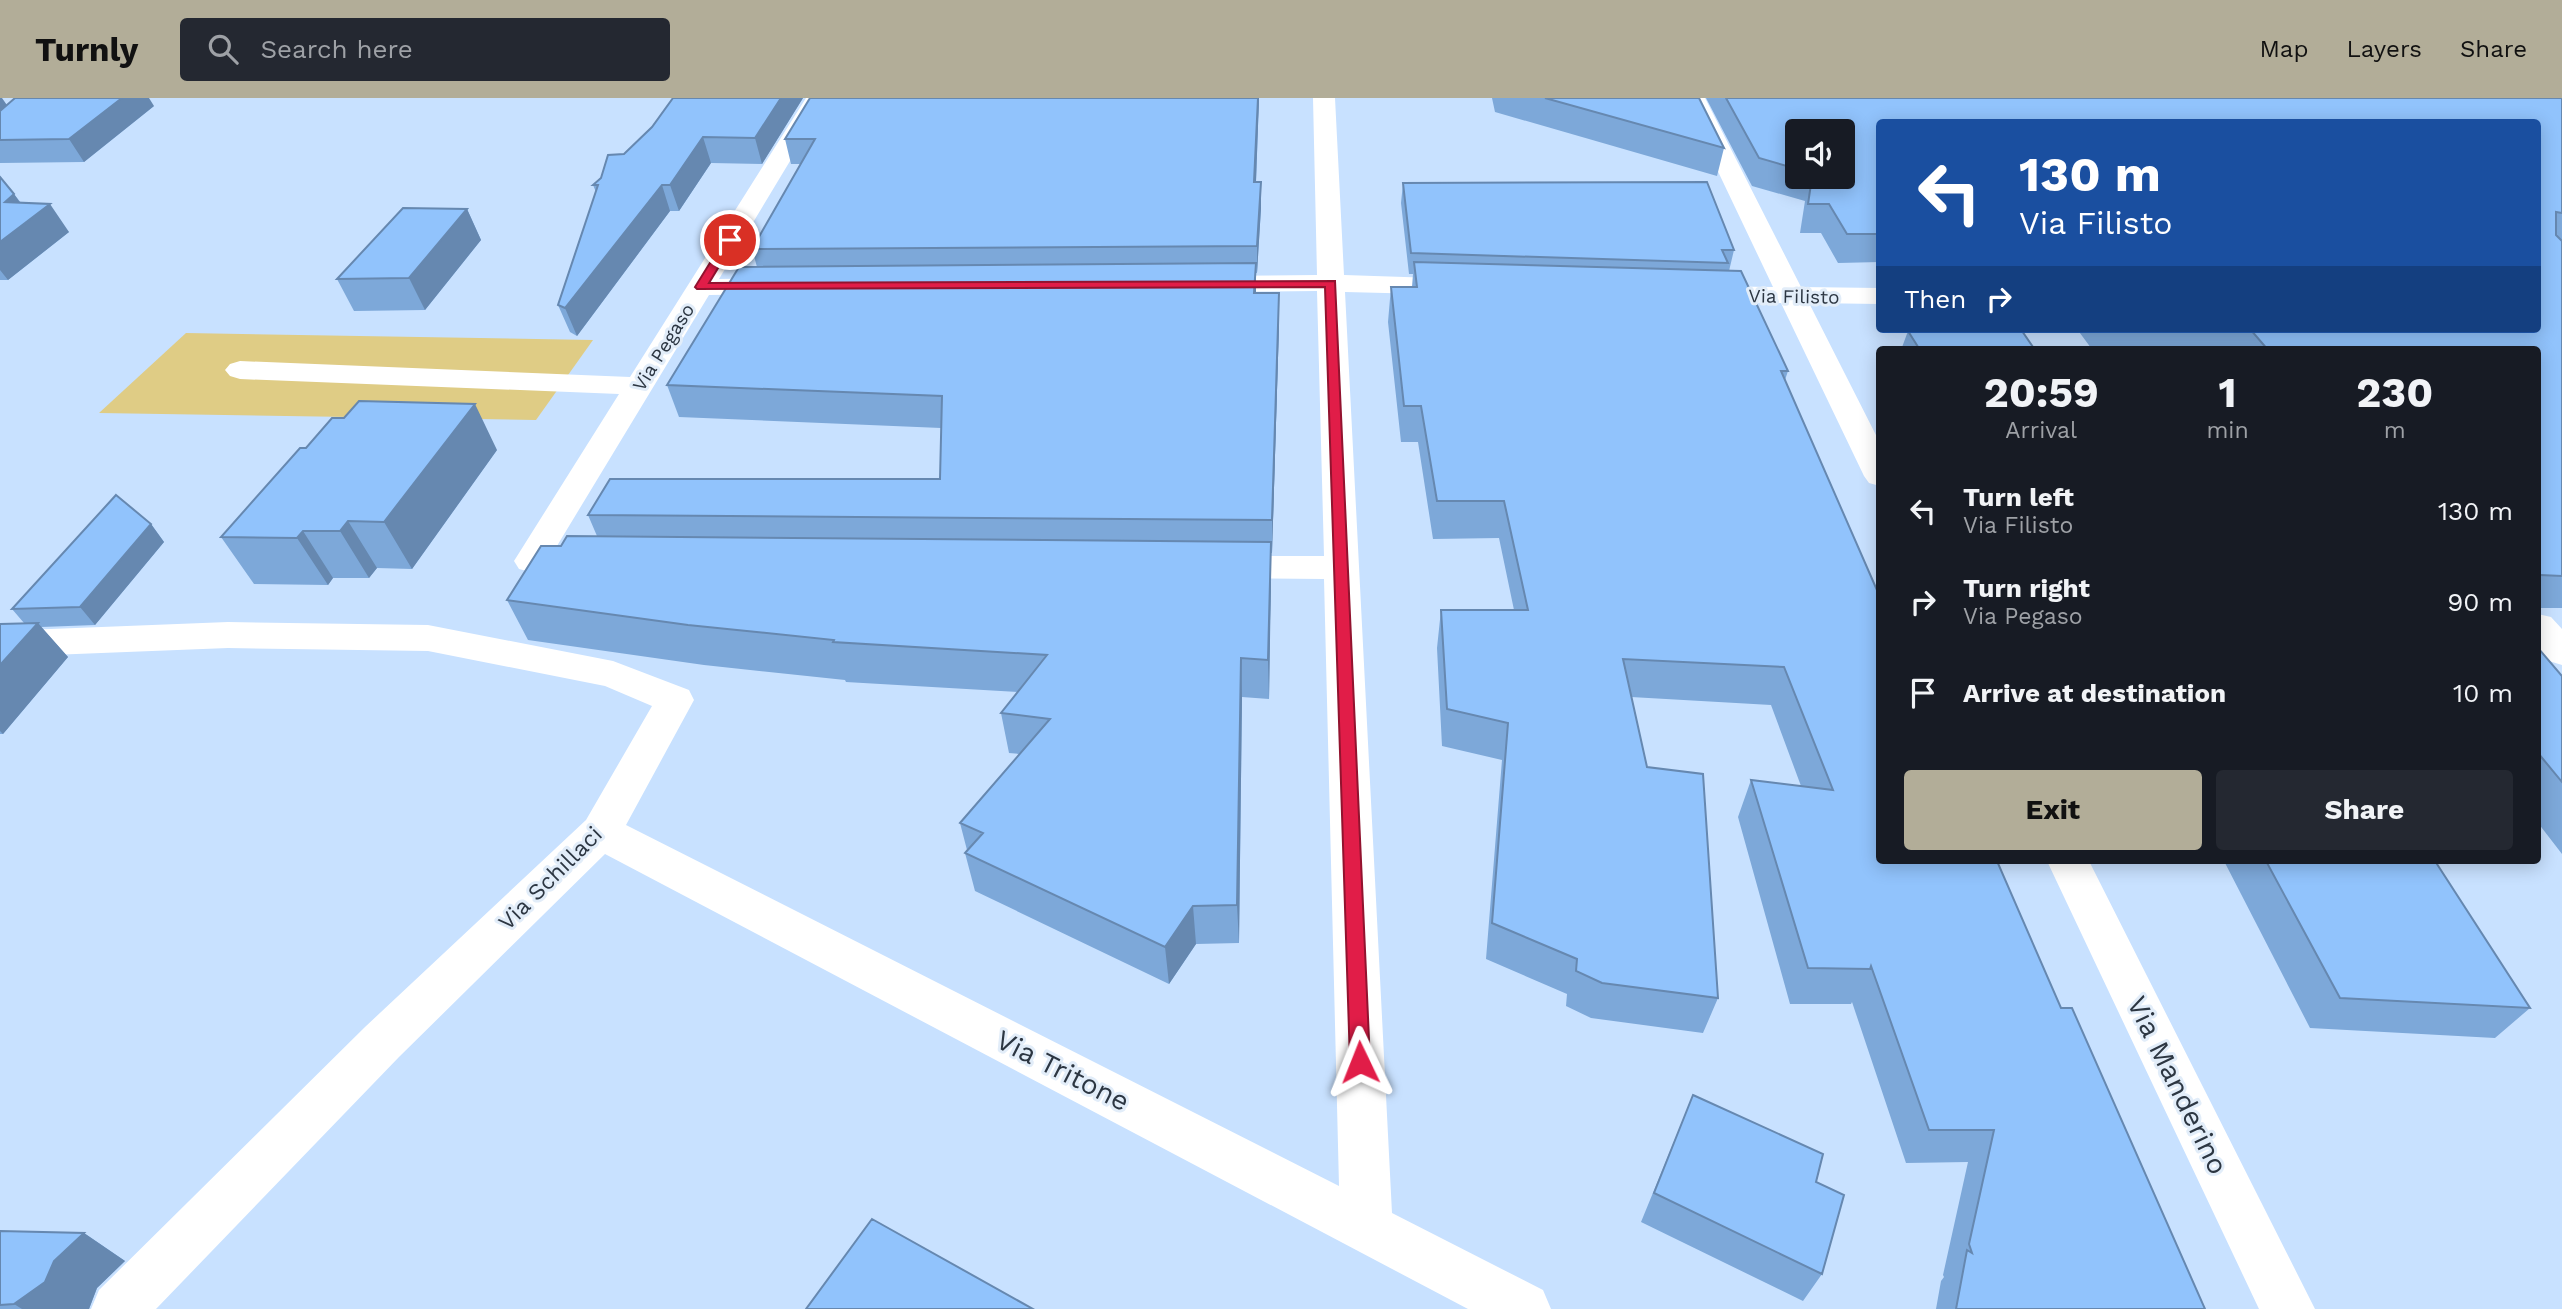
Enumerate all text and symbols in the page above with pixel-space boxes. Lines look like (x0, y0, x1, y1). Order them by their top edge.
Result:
search box (180, 18, 670, 81)
text: Turnly (35, 30, 138, 69)
icon: search (204, 30, 242, 68)
text: Search here (260, 34, 413, 64)
text: Map (2260, 35, 2308, 63)
text: Layers (2346, 35, 2422, 63)
text: Share (2460, 35, 2527, 63)
map controls (1785, 119, 1855, 189)
button: sound (1785, 119, 1855, 189)
text: 130 m (2019, 145, 2161, 203)
icon: left (1904, 147, 1995, 238)
text: Via Filisto (2019, 204, 2172, 242)
pin (700, 210, 760, 270)
icon: arrive (711, 221, 749, 259)
icon: right (1980, 280, 2018, 318)
street label: Via Filisto (1748, 284, 1840, 309)
text: Then (1904, 284, 1966, 314)
street label: Via Pegaso (627, 299, 699, 395)
text: 20:59 (1984, 368, 2099, 417)
text: 1 (2218, 368, 2237, 417)
text: 230 (2356, 368, 2433, 417)
text: Arrival (2005, 417, 2077, 444)
text: min (2206, 417, 2249, 444)
text: m (2384, 417, 2406, 444)
text: Turn left (1963, 482, 2074, 512)
icon: left (1904, 492, 1942, 530)
text: 130 m (2438, 496, 2513, 526)
text: Via Filisto (1963, 512, 2073, 539)
text: Turn right (1963, 573, 2090, 603)
icon: right (1904, 583, 1942, 621)
text: 90 m (2447, 587, 2513, 617)
text: Via Pegaso (1963, 603, 2083, 630)
icon: arrive (1904, 674, 1942, 712)
text: Arrive at destination (1963, 678, 2226, 708)
text: 10 m (2453, 678, 2513, 708)
button: Exit (1904, 770, 2202, 850)
button: Share (2216, 770, 2513, 850)
street label: Via Schillaci (493, 821, 608, 936)
street label: Via Manderino (2120, 991, 2235, 1180)
street label: Via Tritone (990, 1023, 1135, 1118)
position arrow (1323, 1025, 1397, 1099)

